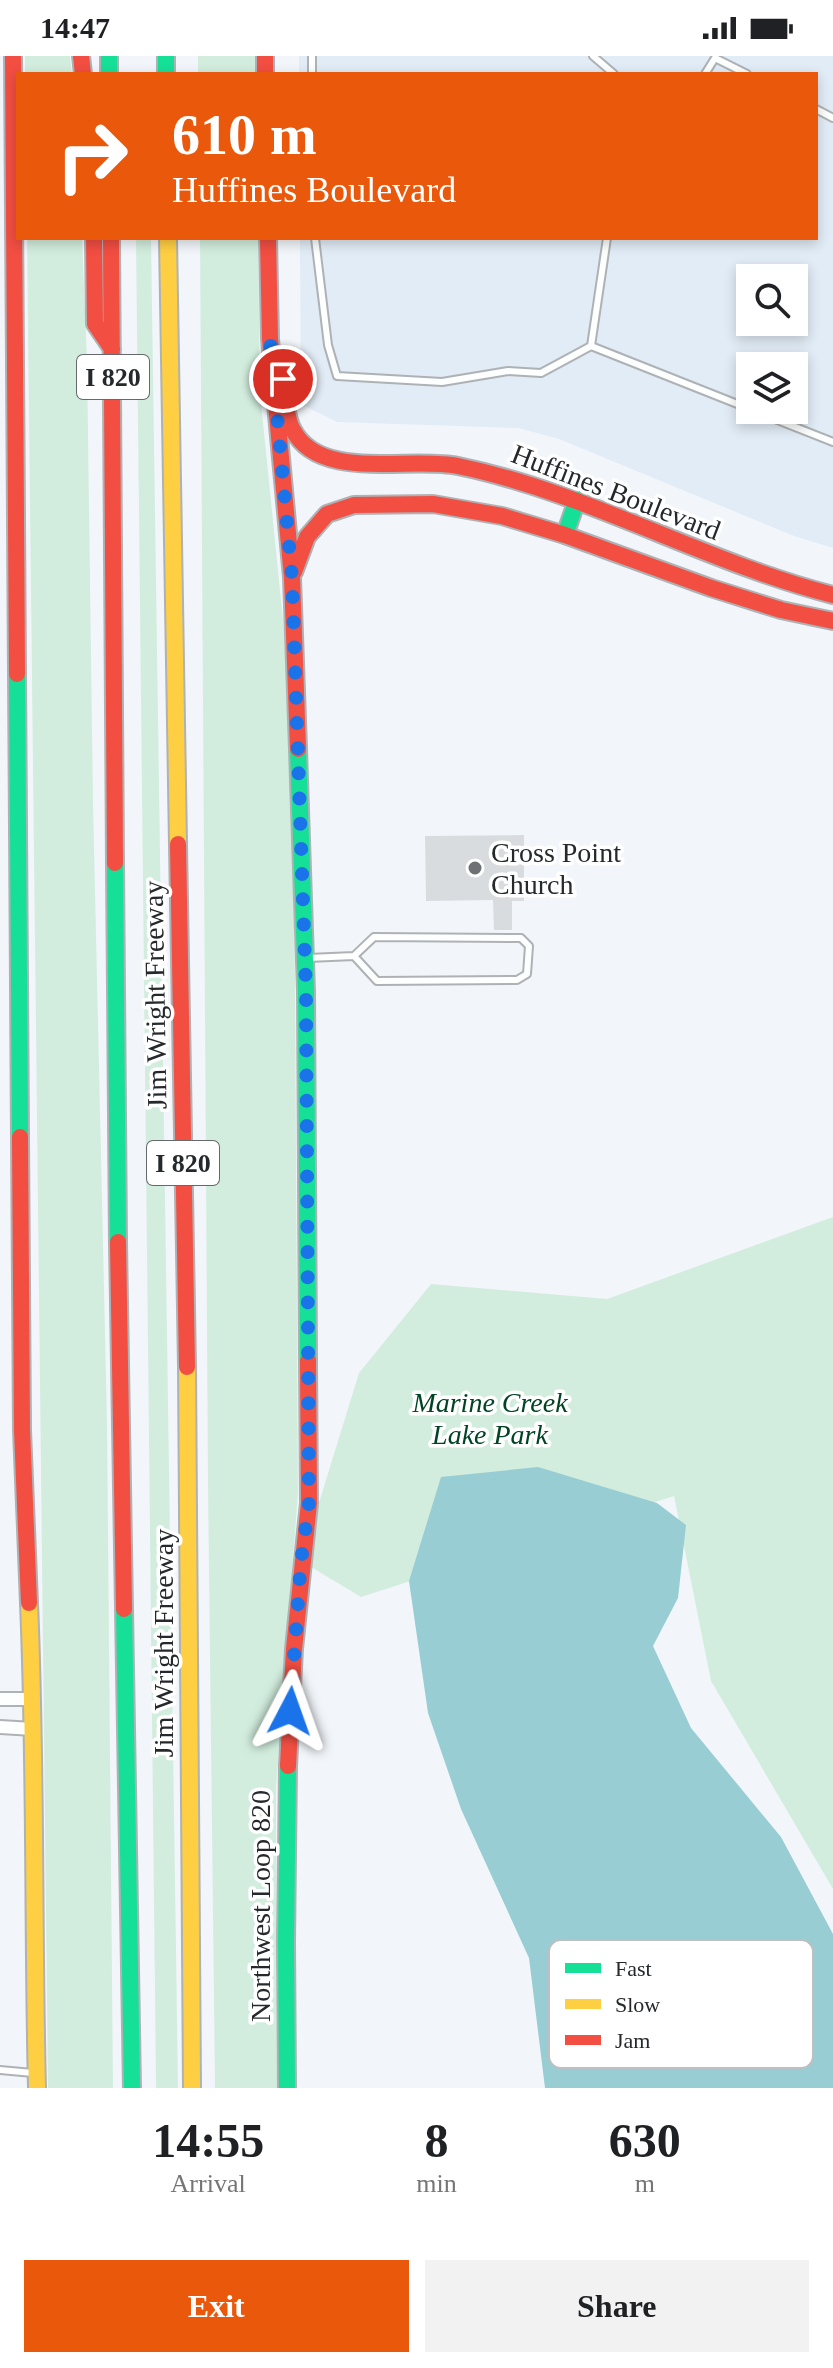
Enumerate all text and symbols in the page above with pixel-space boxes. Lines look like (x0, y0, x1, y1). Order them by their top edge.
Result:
text: 14:47 (40, 11, 110, 44)
icon: right (40, 104, 144, 208)
text: 610 m (172, 104, 317, 166)
text: Huffines Boulevard (172, 170, 456, 210)
map controls (736, 264, 808, 424)
button: search (736, 264, 808, 336)
pin (249, 345, 317, 413)
button: layers (736, 352, 808, 424)
road number: I 820 (77, 355, 149, 399)
icon: arrive (261, 357, 305, 401)
street label: Huffines Boulevard (507, 438, 725, 546)
place label: Cross Point Church (491, 837, 621, 900)
marker: Cross Point Church (466, 859, 484, 877)
street label: Jim Wright Freeway (138, 880, 172, 1110)
road number: I 820 (147, 1141, 219, 1185)
park label: Marine Creek Lake Park (411, 1387, 568, 1450)
street label: Jim Wright Freeway (148, 1529, 179, 1757)
position arrow (248, 1669, 332, 1753)
street label: Northwest Loop 820 (245, 1790, 276, 2022)
legend (549, 1940, 813, 2068)
text: Fast (615, 1956, 652, 1981)
text: Slow (615, 1992, 660, 2017)
text: Jam (615, 2028, 650, 2053)
text: 14:55 (152, 2114, 264, 2167)
text: 8 (424, 2114, 448, 2167)
text: 630 (609, 2114, 681, 2167)
text: Arrival (171, 2169, 246, 2198)
text: min (416, 2169, 457, 2198)
text: m (635, 2169, 655, 2198)
button: Exit (24, 2260, 409, 2352)
button: Share (425, 2260, 809, 2352)

